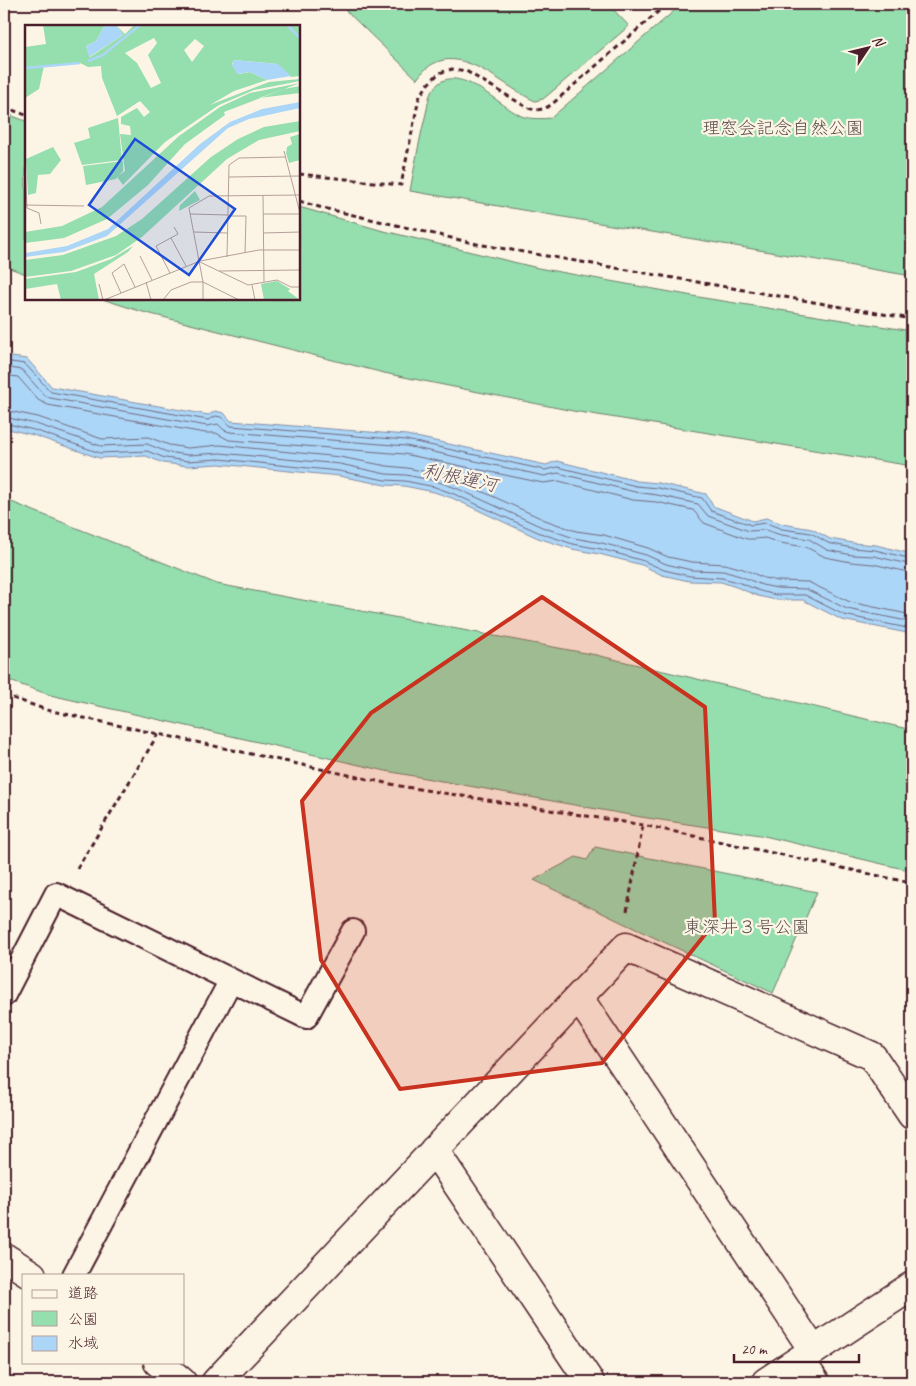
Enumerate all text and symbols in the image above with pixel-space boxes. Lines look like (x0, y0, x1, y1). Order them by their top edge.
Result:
north arrow (844, 22, 894, 72)
inset map (25, 25, 300, 300)
text: N (869, 32, 889, 51)
park label: 理窓会記念自然公園 (702, 117, 864, 139)
water label: 利根運河 (420, 458, 503, 498)
park label: 東深井３号公園 (684, 916, 810, 938)
legend (22, 1274, 185, 1364)
text: 道路 (68, 1284, 98, 1303)
text: 公園 (68, 1310, 98, 1329)
scale bar (734, 1331, 858, 1363)
text: 水域 (68, 1334, 98, 1353)
text: 20 m (741, 1340, 768, 1359)

